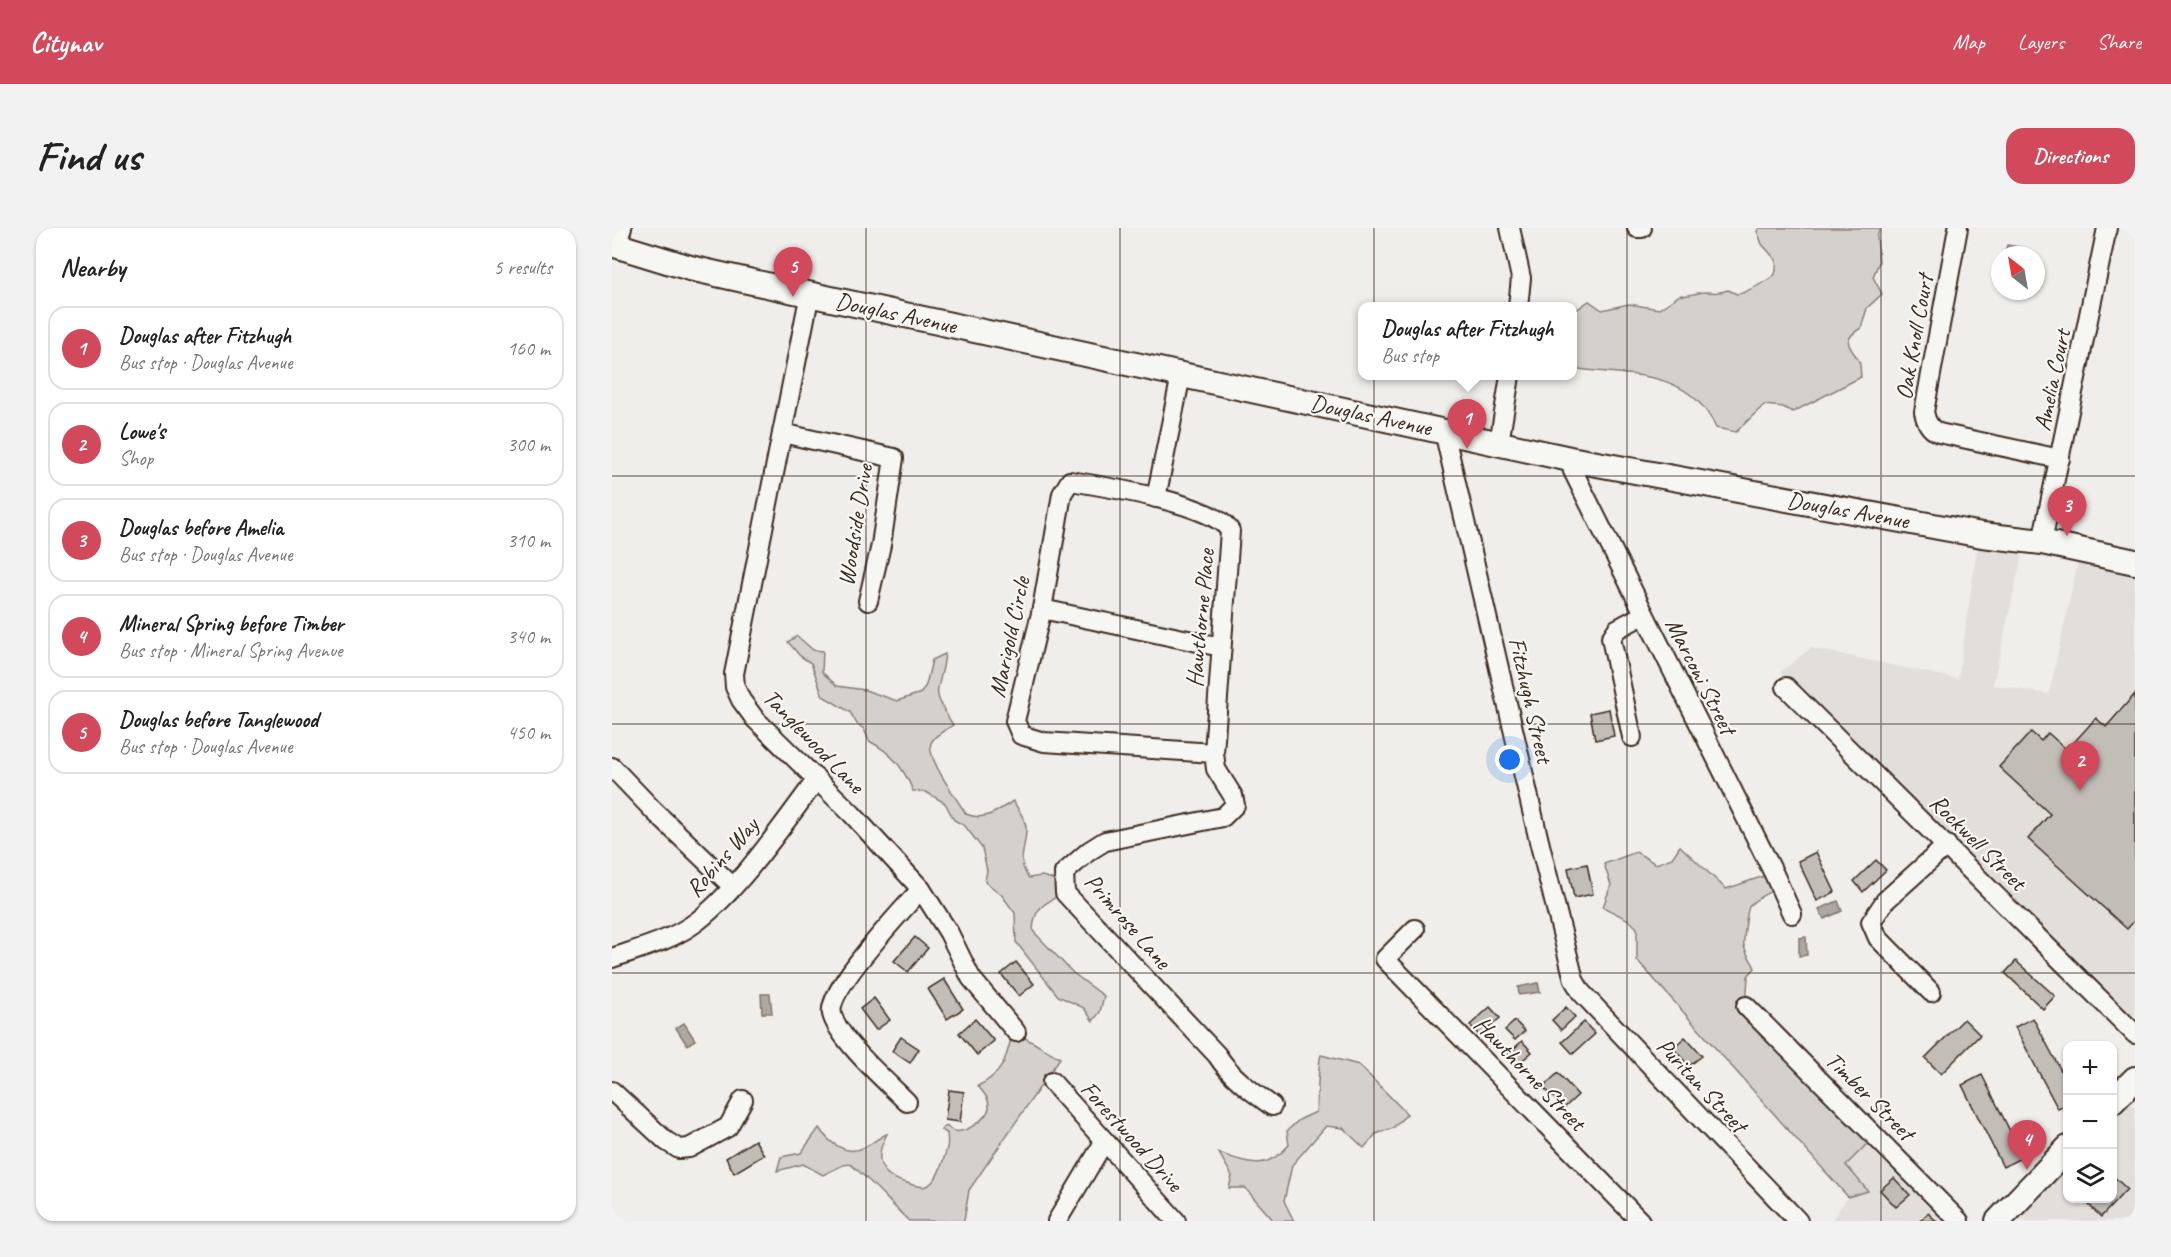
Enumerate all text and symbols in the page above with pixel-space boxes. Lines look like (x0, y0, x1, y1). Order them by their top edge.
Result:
text: Citynav (30, 25, 101, 60)
text: Map (1952, 29, 1985, 55)
text: Layers (2018, 29, 2064, 55)
text: Share (2097, 29, 2141, 55)
button: Directions (2006, 128, 2135, 184)
text: Find us (36, 130, 141, 183)
north arrow (1991, 246, 2045, 300)
pin: 5 (774, 248, 813, 297)
text: Nearby (60, 251, 125, 284)
text: 5 results (493, 255, 552, 280)
street label: Oak Knoll Court (1888, 269, 1940, 402)
street label: Douglas Avenue (833, 286, 961, 341)
popup (1358, 302, 1577, 380)
text: Douglas after Fitzhugh (1381, 315, 1554, 343)
text: Douglas after Fitzhugh (119, 322, 291, 350)
street label: Amelia Court (2027, 325, 2078, 433)
text: 1 (77, 336, 86, 361)
text: 160 m (507, 336, 550, 361)
text: Bus stop (1381, 343, 1439, 368)
text: Bus stop · Douglas Avenue (119, 350, 292, 375)
street label: Douglas Avenue (1308, 388, 1436, 443)
pin: 1 (1448, 400, 1486, 449)
text: Lowe's (119, 418, 165, 446)
text: 2 (77, 432, 86, 457)
text: 300 m (507, 432, 550, 457)
text: Shop (119, 446, 153, 471)
street label: Woodside Drive (831, 460, 880, 588)
street label: Douglas Avenue (1785, 485, 1913, 536)
pin: 3 (2048, 486, 2086, 536)
text: Douglas before Amelia (119, 514, 283, 542)
text: 3 (77, 528, 86, 553)
text: 310 m (507, 528, 550, 553)
text: Bus stop · Douglas Avenue (119, 542, 292, 567)
street label: Hawthorne Place (1179, 546, 1221, 688)
street label: Marigold Circle (982, 572, 1037, 700)
text: Mineral Spring before Timber (119, 610, 343, 638)
street label: Marconi Street (1659, 613, 1745, 742)
text: 4 (77, 624, 86, 649)
text: 340 m (507, 624, 550, 649)
street label: Fitzhugh Street (1502, 634, 1560, 768)
text: Bus stop · Mineral Spring Avenue (119, 638, 343, 663)
street label: Tanglewood Lane (757, 683, 873, 801)
text: Douglas before Tanglewood (119, 706, 318, 734)
text: 5 (77, 720, 86, 745)
text: 450 m (507, 720, 550, 745)
text: Bus stop · Douglas Avenue (119, 734, 292, 759)
pin: 2 (2060, 742, 2100, 791)
your location (1495, 745, 1524, 774)
street label: Rockwell Street (1923, 787, 2034, 898)
street label: Robins Way (679, 810, 766, 903)
street label: Primrose Lane (1078, 867, 1179, 977)
street label: Hawthorne Street (1468, 1009, 1594, 1138)
street label: Puritan Street (1650, 1031, 1756, 1141)
map controls (2063, 1041, 2117, 1203)
button: + (2063, 1041, 2117, 1095)
street label: Timber Street (1819, 1045, 1923, 1149)
street label: Forestwood Drive (1074, 1074, 1191, 1199)
button: − (2063, 1095, 2117, 1149)
pin: 4 (2008, 1120, 2046, 1170)
button: layers (2063, 1149, 2117, 1203)

